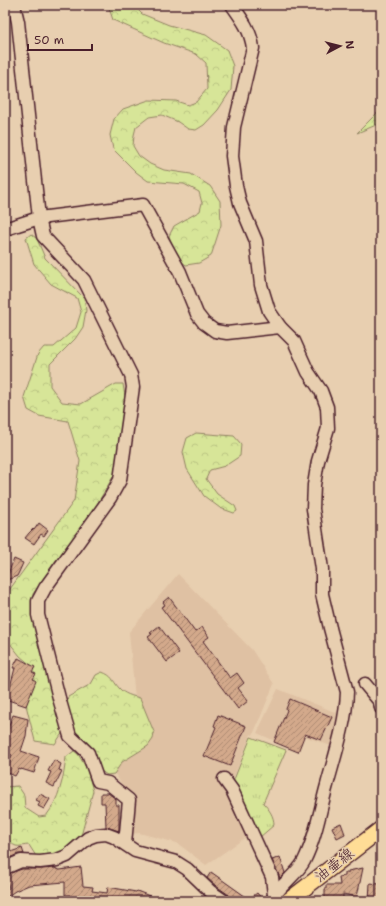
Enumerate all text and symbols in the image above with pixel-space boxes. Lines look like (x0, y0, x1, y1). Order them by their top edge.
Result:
scale bar (28, 26, 92, 52)
north arrow (320, 26, 360, 66)
text: 50 m (34, 32, 64, 48)
text: N (341, 40, 357, 50)
street label: 油壷線 (310, 843, 358, 887)

